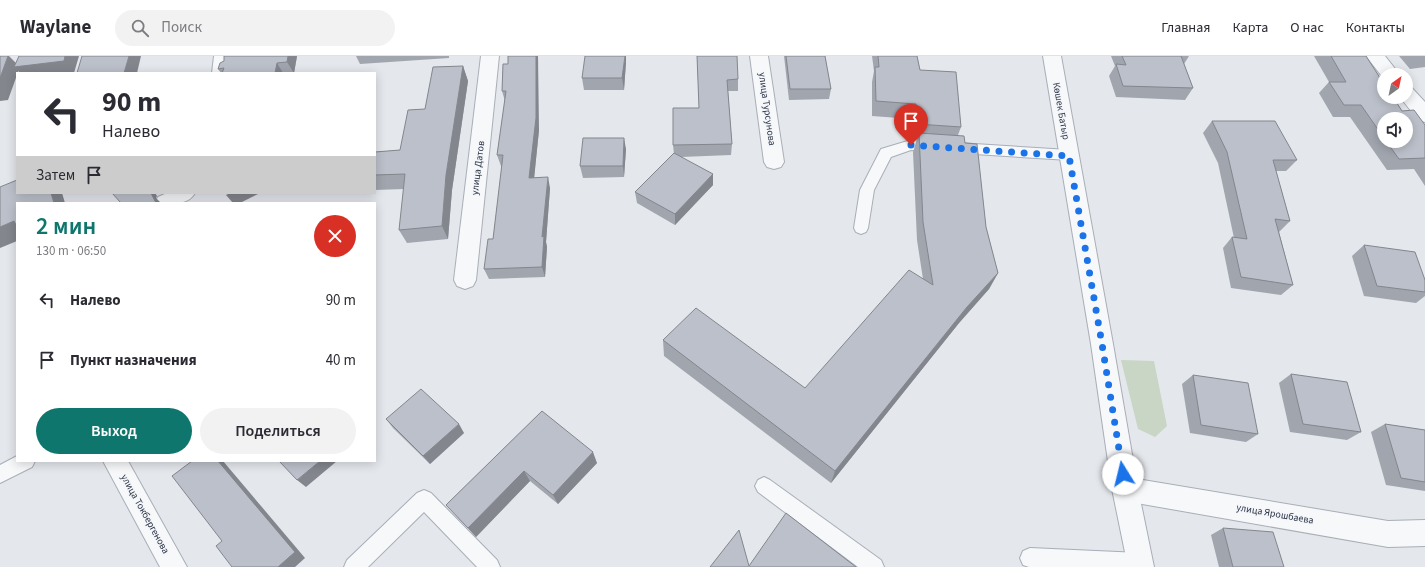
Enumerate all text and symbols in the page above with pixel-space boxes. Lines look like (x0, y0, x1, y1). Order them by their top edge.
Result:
search box (115, 10, 395, 46)
text: Waylane (20, 14, 91, 41)
icon: search (129, 17, 151, 39)
text: Поиск (161, 17, 202, 38)
text: Главная (1161, 18, 1210, 38)
text: Карта (1232, 18, 1268, 38)
text: О нас (1290, 18, 1324, 38)
text: Контакты (1346, 18, 1405, 38)
north arrow (1377, 68, 1413, 104)
map controls (1377, 68, 1413, 148)
street label: улица Турсунова (755, 71, 779, 147)
street label: Көшек Батыр (1049, 81, 1073, 141)
text: 90 m (102, 82, 161, 122)
icon: left (36, 88, 88, 140)
pin (894, 104, 928, 145)
icon: arrive (900, 110, 922, 132)
button: sound (1377, 112, 1413, 148)
text: Налево (102, 119, 160, 144)
street label: улица Датов (468, 140, 488, 196)
icon: arrive (83, 164, 105, 186)
text: Затем (36, 165, 75, 186)
text: 2 мин (36, 209, 96, 244)
button: close (314, 215, 356, 257)
text: 130 m · 06:50 (36, 242, 106, 260)
icon: left (36, 289, 58, 311)
text: Налево (70, 290, 121, 311)
text: 90 m (326, 290, 356, 311)
icon: arrive (36, 349, 58, 371)
text: Пункт назначения (70, 350, 197, 371)
text: 40 m (326, 350, 356, 371)
button: Выход (36, 408, 192, 454)
button: Поделиться (200, 408, 356, 454)
position arrow (1102, 453, 1144, 495)
street label: улица Токбергенова (117, 472, 173, 556)
street label: улица Ярошбаева (1235, 500, 1315, 528)

